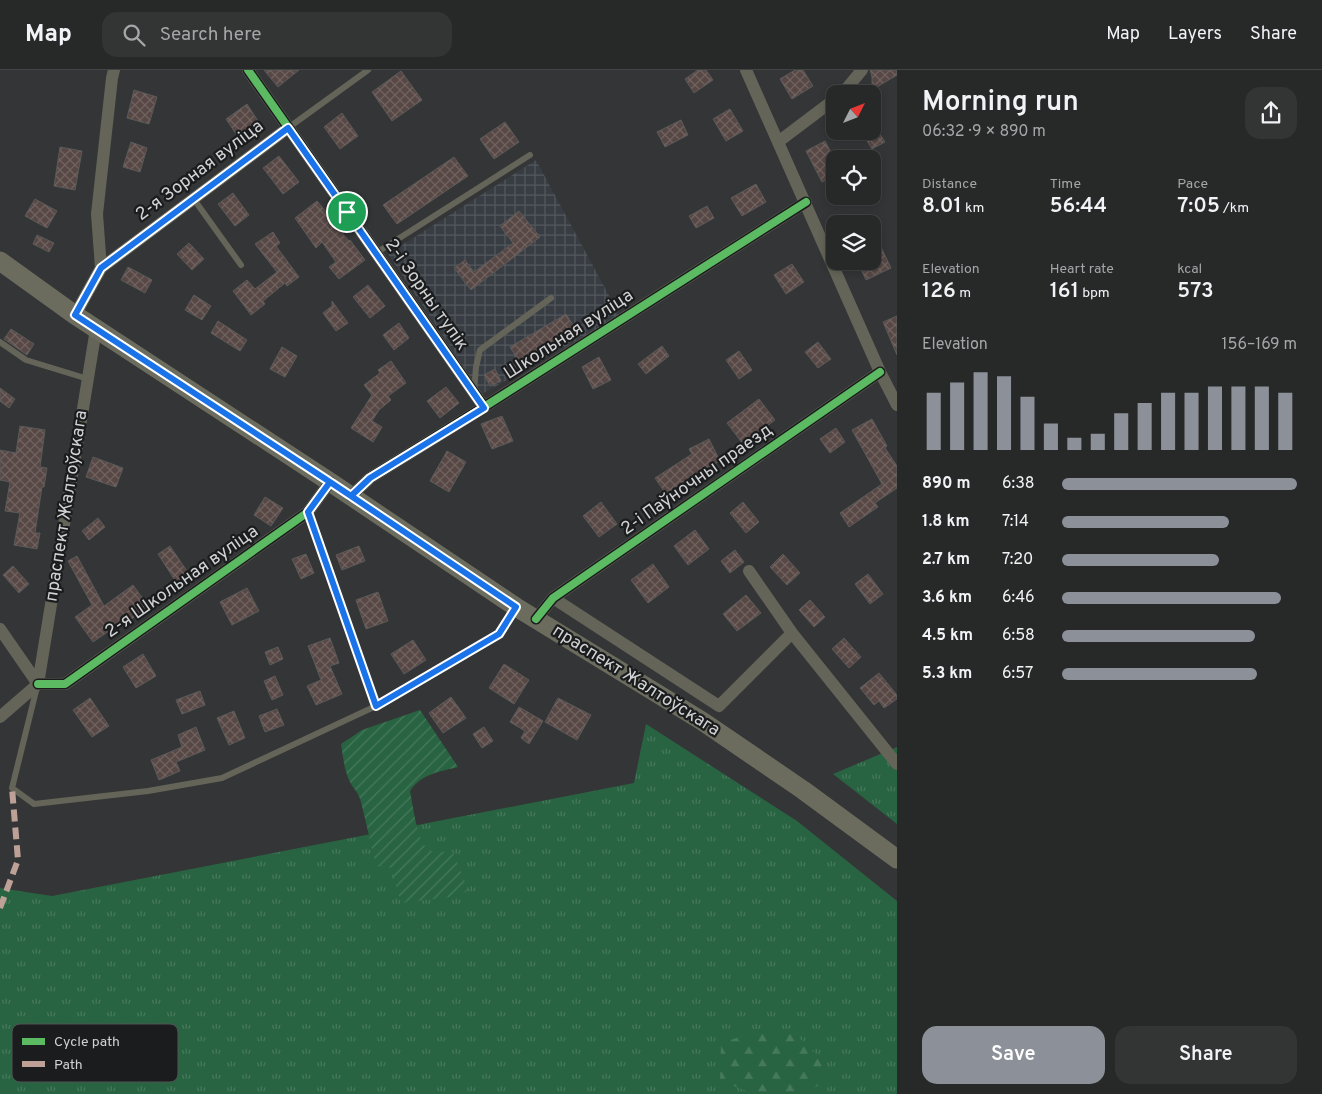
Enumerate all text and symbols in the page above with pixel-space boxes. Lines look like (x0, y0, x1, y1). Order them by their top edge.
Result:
search box (102, 12, 452, 57)
text: Map (25, 20, 72, 50)
icon: search (120, 21, 148, 49)
text: Search here (160, 23, 261, 47)
text: Map (1106, 23, 1140, 46)
text: Layers (1168, 23, 1222, 46)
text: Share (1250, 23, 1297, 46)
north arrow (826, 85, 881, 140)
map controls (826, 85, 881, 270)
text: Morning run (922, 85, 1079, 121)
button: share (1245, 87, 1297, 139)
street label: 2-я Зорная вуліца (131, 115, 269, 227)
text: 06:32 · 9 × 890 m (922, 122, 1046, 142)
button: locate (826, 150, 881, 205)
text: Distance (922, 176, 977, 193)
text: Time (1050, 176, 1081, 193)
text: Pace (1177, 176, 1208, 193)
pin (326, 191, 368, 233)
text: 8.01 (922, 193, 962, 220)
text: 56:44 (1050, 193, 1107, 220)
text: 7:05 (1177, 193, 1220, 220)
icon: arrive (333, 198, 361, 226)
text: km (962, 200, 984, 217)
text: /km (1220, 200, 1249, 217)
button: layers (826, 215, 881, 270)
street label: 2-і Зорны тупік (379, 235, 473, 355)
text: Elevation (922, 261, 980, 278)
text: Heart rate (1050, 261, 1114, 278)
text: kcal (1177, 261, 1202, 278)
text: 126 (922, 278, 956, 305)
text: 161 (1050, 278, 1079, 305)
text: 573 (1177, 278, 1214, 305)
street label: Школьная вуліца (500, 285, 638, 385)
text: m (956, 285, 971, 302)
text: bpm (1079, 285, 1110, 302)
text: Elevation (922, 335, 988, 355)
text: 156–169 m (1222, 335, 1297, 355)
street label: праспект Жалтоўскага (41, 409, 93, 603)
street label: 2-і Паўночны праезд (617, 419, 777, 541)
text: 890 m (922, 474, 970, 494)
text: 6:38 (1002, 474, 1035, 494)
text: 1.8 km (922, 512, 969, 532)
text: 7:14 (1002, 512, 1029, 532)
street label: 2-я Школьная вуліца (101, 520, 263, 644)
text: 2.7 km (922, 550, 970, 570)
text: 7:20 (1002, 550, 1033, 570)
text: 3.6 km (922, 588, 972, 608)
text: 6:46 (1002, 588, 1035, 608)
street label: праспект Жалтоўскага (548, 620, 724, 742)
text: 4.5 km (922, 626, 973, 646)
text: 6:58 (1002, 626, 1035, 646)
text: 5.3 km (922, 664, 972, 684)
text: 6:57 (1002, 664, 1033, 684)
legend (12, 1024, 178, 1082)
button: Save (922, 1026, 1105, 1084)
button: Share (1115, 1026, 1297, 1084)
text: Cycle path (54, 1034, 120, 1051)
text: Path (54, 1057, 83, 1074)

